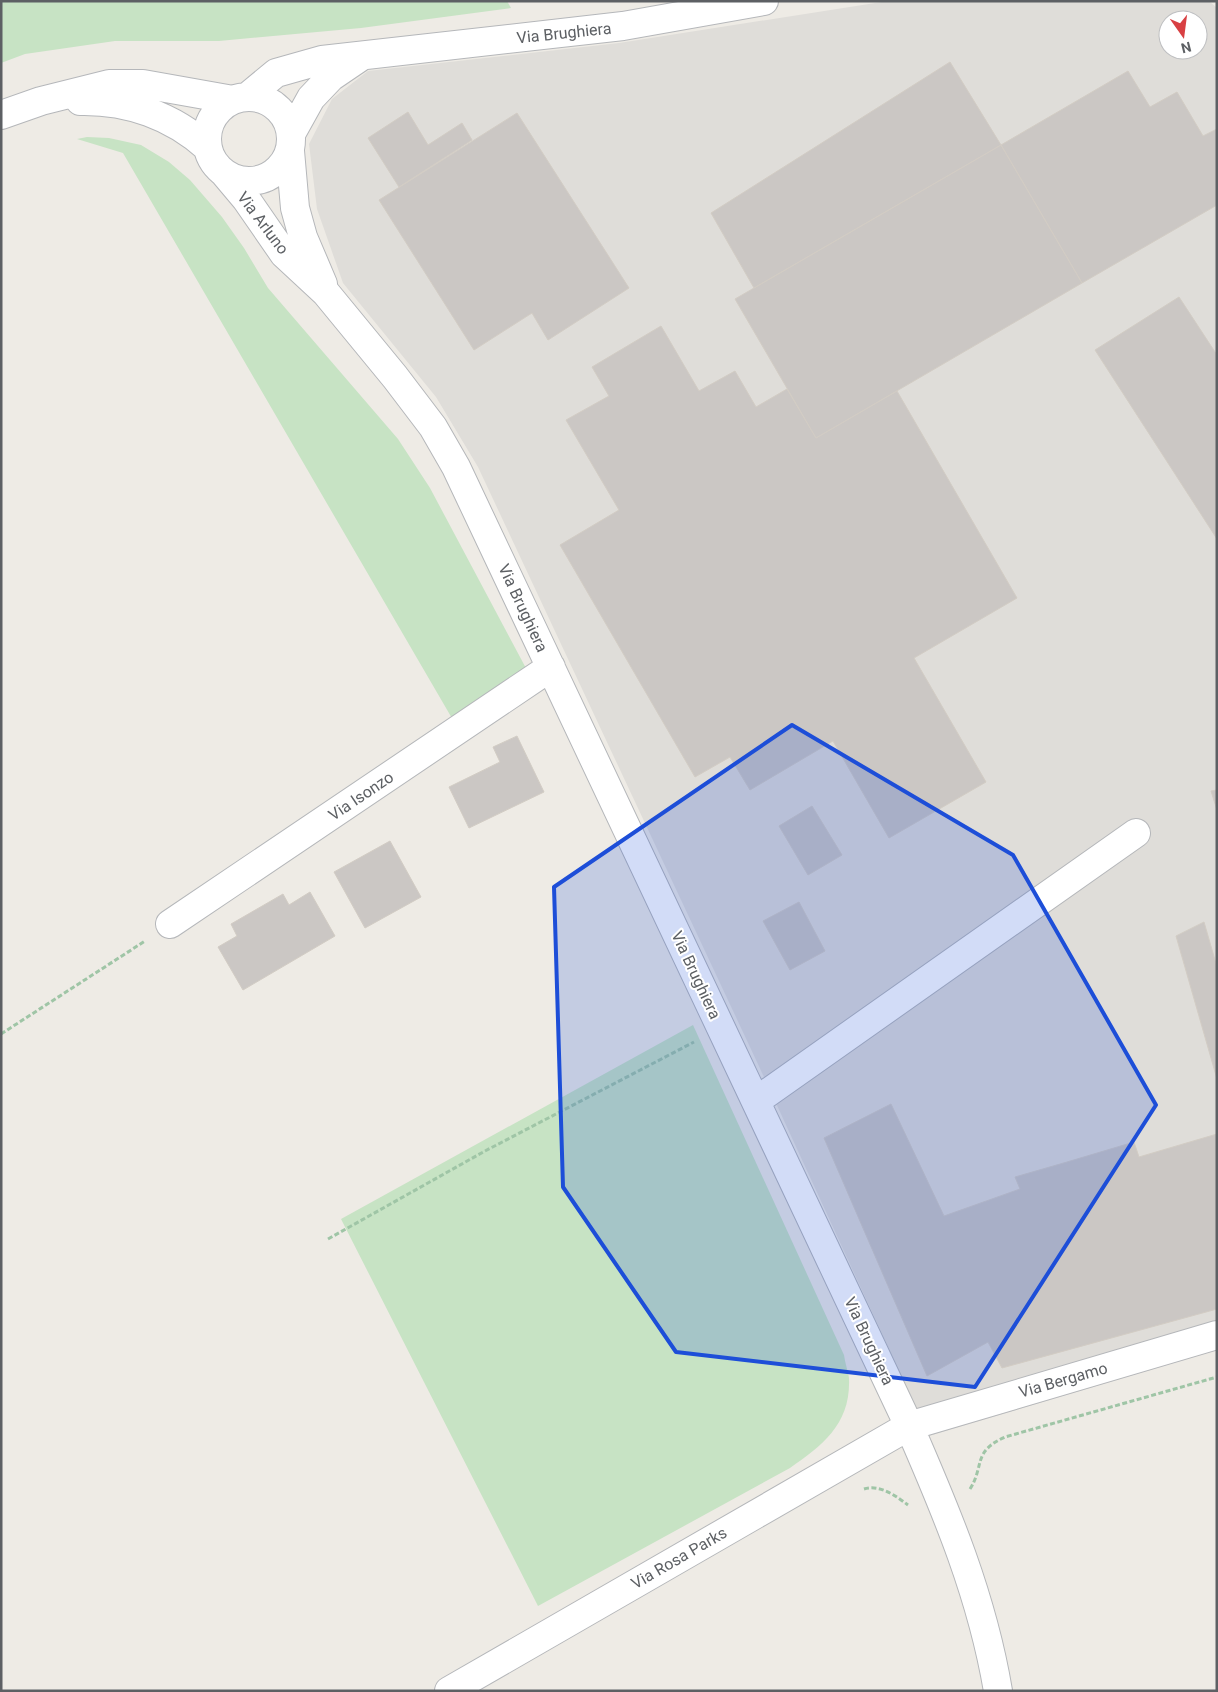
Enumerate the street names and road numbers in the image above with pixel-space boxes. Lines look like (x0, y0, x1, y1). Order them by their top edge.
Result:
street label: Via Brughiera (516, 19, 612, 47)
street label: Via Arluno (233, 188, 293, 258)
street label: Via Brughiera (494, 561, 552, 655)
street label: Via Isonzo (325, 767, 397, 825)
street label: Via Brughiera (667, 928, 725, 1022)
street label: Via Brughiera (840, 1294, 898, 1388)
street label: Via Bergamo (1016, 1358, 1110, 1402)
street label: Via Rosa Parks (628, 1523, 730, 1593)

